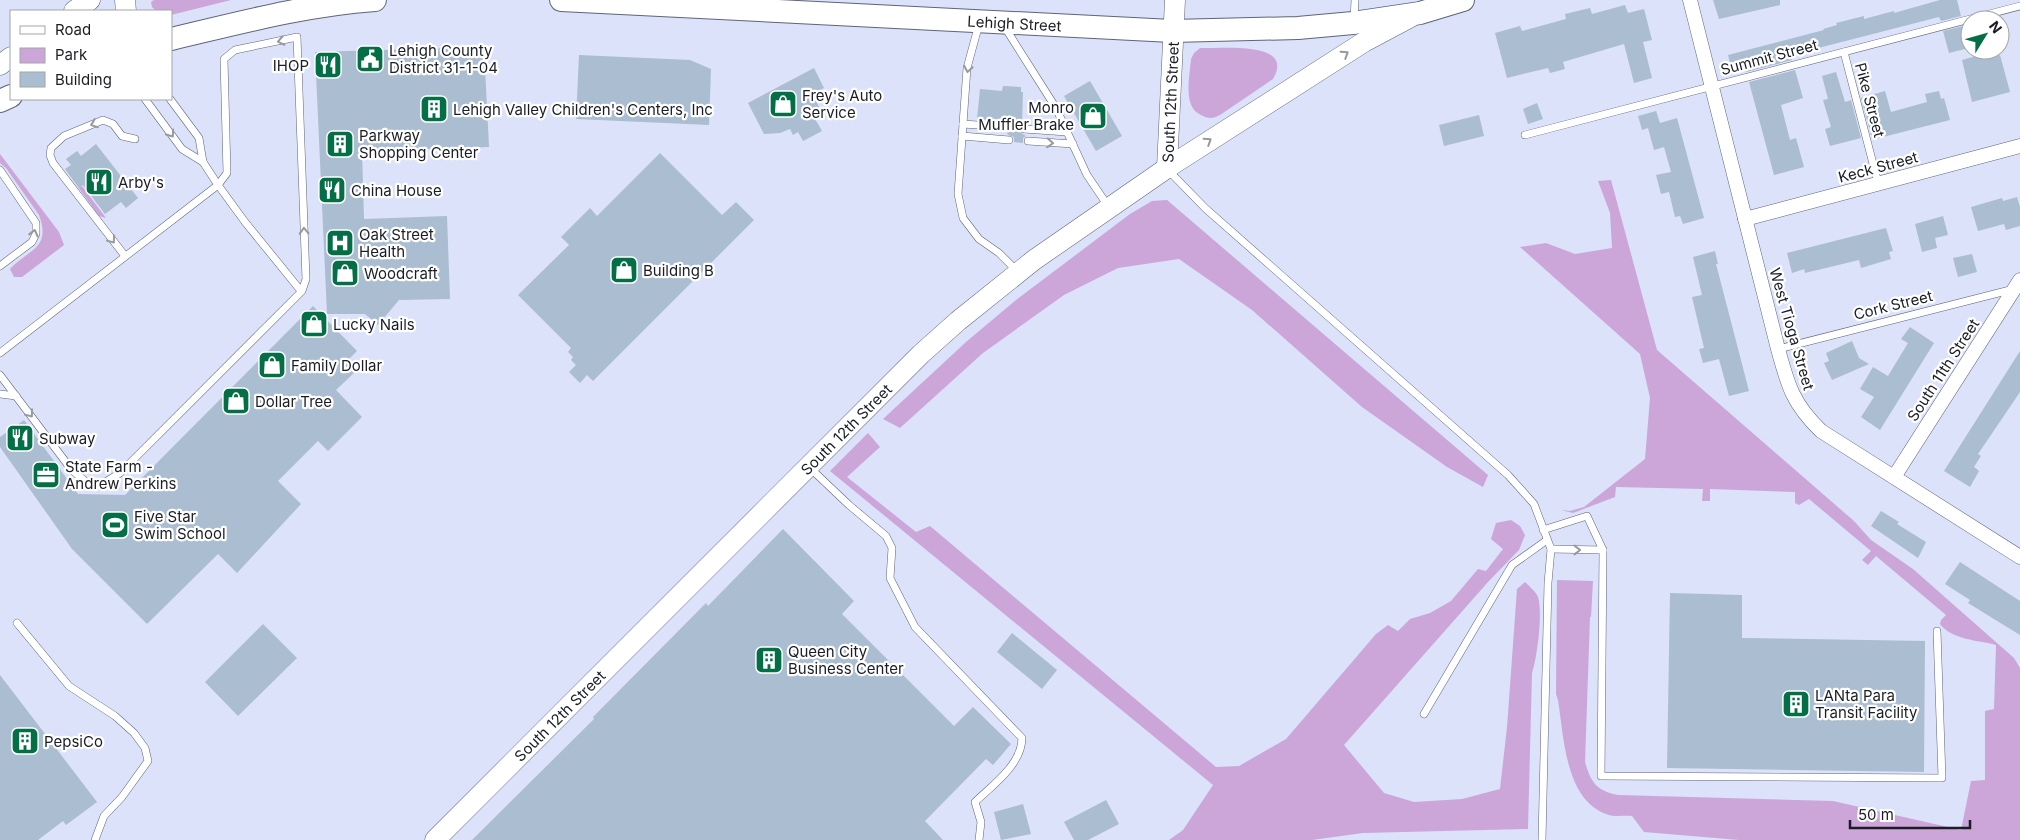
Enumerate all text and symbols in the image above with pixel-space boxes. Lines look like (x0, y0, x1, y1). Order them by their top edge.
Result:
legend (10, 10, 172, 100)
north arrow (1960, 10, 2010, 60)
street label: Lehigh Street (967, 11, 1062, 35)
text: N (1986, 17, 2006, 36)
text: Road (55, 20, 91, 39)
one-way arrow (277, 35, 286, 45)
street label: Summit Street (1718, 35, 1820, 79)
place label: Lehigh County District 31-1-04 (389, 41, 498, 77)
street label: South 12th Street (1158, 41, 1183, 163)
public building icon: Lehigh County District 31-1-04 (355, 44, 385, 74)
text: Park (55, 45, 88, 64)
restaurant icon: IHOP (313, 50, 343, 80)
one-way arrow (1339, 51, 1348, 60)
place label: IHOP (273, 56, 309, 75)
street label: Pike Street (1851, 61, 1889, 139)
one-way arrow (963, 65, 974, 73)
text: Building (55, 70, 112, 89)
place label: Frey's Auto Service (802, 86, 882, 122)
shop icon: Frey's Auto Service (768, 89, 798, 119)
building icon: Lehigh Valley Children's Centers, Inc (419, 94, 449, 124)
place label: Monro Muffler Brake (978, 98, 1074, 134)
place label: Lehigh Valley Children's Centers, Inc (453, 100, 713, 119)
shop icon: Monro Muffler Brake (1078, 101, 1108, 131)
one-way arrow (90, 118, 99, 128)
place label: Parkway Shopping Center (359, 126, 479, 162)
one-way arrow (165, 128, 174, 138)
building icon: Parkway Shopping Center (325, 129, 355, 159)
one-way arrow (1047, 137, 1055, 148)
one-way arrow (1202, 138, 1211, 148)
street label: Keck Street (1836, 147, 1920, 187)
restaurant icon: Arby's (84, 167, 114, 197)
place label: Arby's (118, 173, 164, 192)
restaurant icon: China House (317, 175, 347, 205)
place label: China House (351, 181, 442, 200)
place label: Oak Street Health (359, 225, 434, 261)
one-way arrow (299, 226, 309, 234)
hospital icon: Oak Street Health (325, 228, 355, 258)
one-way arrow (28, 229, 39, 238)
one-way arrow (106, 234, 115, 244)
shop icon: Building B (609, 255, 639, 285)
shop icon: Woodcraft (330, 258, 360, 288)
place label: Building B (643, 261, 714, 280)
place label: Woodcraft (364, 264, 438, 283)
street label: West Tioga Street (1765, 266, 1819, 392)
street label: Cork Street (1852, 286, 1934, 324)
shop icon: Lucky Nails (299, 309, 329, 339)
place label: Lucky Nails (333, 315, 415, 334)
street label: South 11th Street (1903, 315, 1983, 425)
shop icon: Family Dollar (257, 350, 287, 380)
place label: Family Dollar (291, 356, 383, 375)
street label: South 12th Street (796, 380, 895, 479)
shop icon: Dollar Tree (221, 386, 251, 416)
place label: Dollar Tree (255, 392, 332, 411)
one-way arrow (24, 408, 32, 417)
restaurant icon: Subway (5, 423, 35, 453)
place label: Subway (39, 429, 96, 448)
place label: State Farm - Andrew Perkins (65, 457, 177, 493)
office icon: State Farm - Andrew Perkins (31, 460, 61, 490)
place label: Five Star Swim School (134, 507, 226, 543)
sports icon: Five Star Swim School (100, 510, 130, 540)
one-way arrow (1573, 544, 1581, 555)
place label: Queen City Business Center (788, 642, 904, 678)
building icon: Queen City Business Center (754, 645, 784, 675)
street label: South 12th Street (510, 666, 609, 765)
place label: LANta Para Transit Facility (1815, 686, 1918, 722)
building icon: LANta Para Transit Facility (1781, 689, 1811, 719)
building icon: PepsiCo (10, 726, 40, 756)
place label: PepsiCo (44, 732, 103, 751)
scale bar (1850, 798, 1970, 830)
text: 50 m (1858, 805, 1894, 824)

